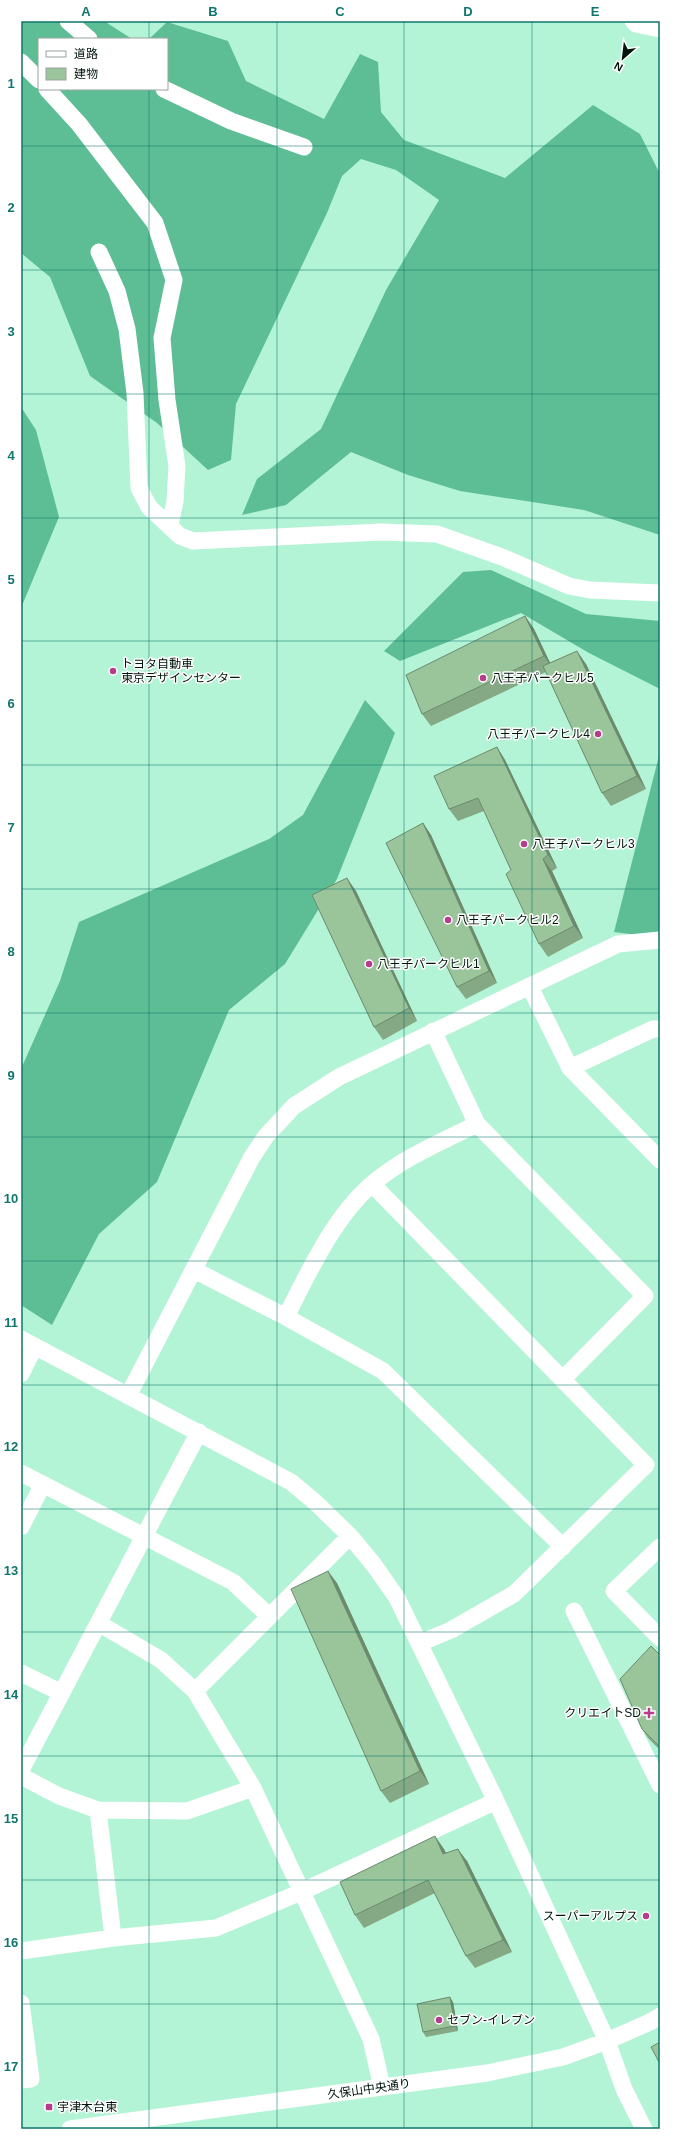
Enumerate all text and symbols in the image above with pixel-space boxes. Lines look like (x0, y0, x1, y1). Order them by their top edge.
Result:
text: A (81, 4, 91, 19)
text: B (208, 4, 218, 19)
text: C (335, 4, 345, 19)
text: D (463, 4, 473, 19)
text: E (591, 4, 600, 19)
legend (38, 38, 168, 90)
north arrow (603, 38, 643, 78)
text: 道路 (74, 47, 98, 61)
text: N (612, 60, 625, 74)
text: 建物 (74, 67, 98, 81)
text: 1 (7, 76, 15, 91)
text: 2 (7, 200, 15, 215)
text: 3 (7, 324, 15, 339)
text: 4 (7, 448, 15, 463)
text: 5 (7, 572, 15, 587)
place label: トヨタ自動車 東京デザインセンター (121, 657, 241, 685)
marker: トヨタ自動車 東京デザインセンター (108, 666, 118, 676)
place label: 八王子パークヒル5 (491, 671, 594, 685)
marker: 八王子パークヒル5 (478, 673, 488, 683)
text: 6 (7, 696, 15, 711)
place label: 八王子パークヒル4 (487, 727, 590, 741)
marker: 八王子パークヒル4 (593, 729, 603, 739)
text: 7 (7, 820, 15, 835)
place label: 八王子パークヒル3 (532, 837, 635, 851)
marker: 八王子パークヒル3 (519, 839, 529, 849)
place label: 八王子パークヒル2 (456, 913, 559, 927)
marker: 八王子パークヒル2 (443, 915, 453, 925)
text: 8 (7, 944, 15, 959)
place label: 八王子パークヒル1 (377, 957, 480, 971)
marker: 八王子パークヒル1 (364, 959, 374, 969)
text: 9 (7, 1068, 15, 1083)
text: 10 (4, 1191, 18, 1206)
text: 11 (4, 1315, 18, 1330)
text: 12 (4, 1439, 18, 1454)
text: 13 (4, 1563, 18, 1578)
text: 14 (4, 1687, 19, 1702)
place label: クリエイトSD (564, 1706, 641, 1720)
marker: クリエイトSD (644, 1708, 654, 1718)
text: 15 (4, 1811, 18, 1826)
place label: スーパーアルプス (543, 1909, 638, 1923)
marker: スーパーアルプス (641, 1911, 651, 1921)
text: 16 (4, 1935, 18, 1950)
place label: セブン-イレブン (447, 2013, 535, 2027)
marker: セブン-イレブン (434, 2015, 444, 2025)
text: 17 (4, 2059, 18, 2074)
street label: 久保山中央通り (326, 2076, 412, 2102)
place label: 宇津木台東 (57, 2100, 117, 2114)
marker: 宇津木台東 (44, 2102, 54, 2112)

